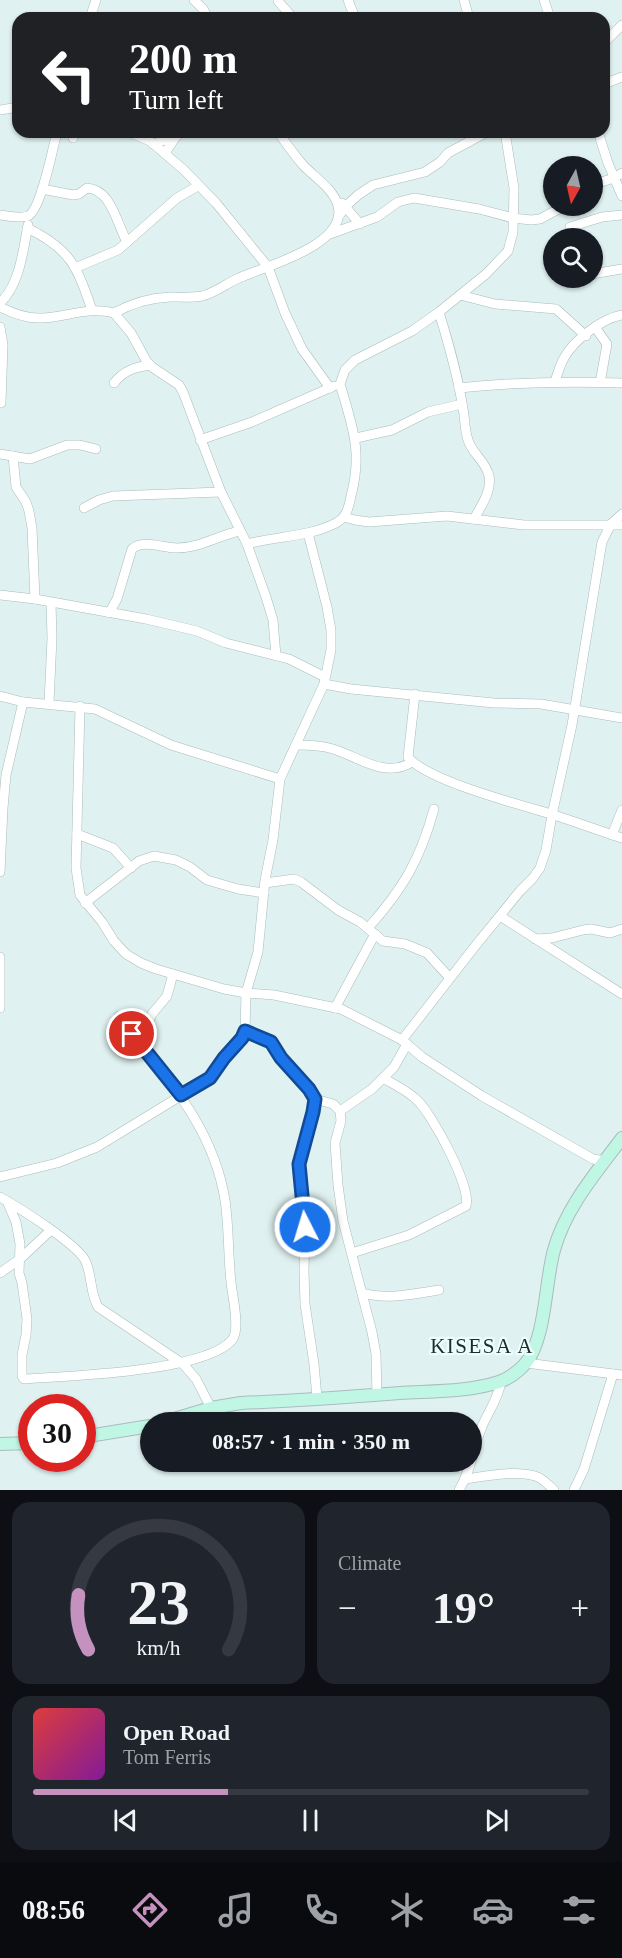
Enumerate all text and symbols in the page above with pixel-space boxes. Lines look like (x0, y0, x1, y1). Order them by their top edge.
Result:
icon: left (30, 36, 108, 114)
text: 200 m (129, 36, 238, 82)
text: Turn left (129, 85, 223, 115)
north arrow (543, 156, 603, 216)
map controls (543, 156, 603, 288)
button: search (543, 228, 603, 288)
pin (106, 1008, 157, 1059)
icon: arrive (115, 1017, 148, 1050)
position arrow (273, 1195, 337, 1259)
district label: KISESA A (430, 1334, 534, 1358)
speed limit sign: 30 (18, 1394, 96, 1472)
text: 08:57 · 1 min · 350 m (212, 1429, 410, 1454)
text: Climate (338, 1552, 401, 1574)
text: 23 (127, 1568, 190, 1637)
text: 19° (432, 1583, 495, 1633)
text: − (338, 1590, 357, 1626)
text: + (570, 1590, 589, 1626)
text: km/h (136, 1636, 181, 1660)
text: Open Road (123, 1720, 230, 1745)
text: Tom Ferris (123, 1746, 211, 1768)
icon: previous (109, 1804, 142, 1837)
icon: pause (294, 1804, 327, 1837)
icon: next (480, 1804, 513, 1837)
icon: directions (129, 1889, 171, 1931)
icon: music (215, 1889, 257, 1931)
icon: phone (300, 1889, 342, 1931)
icon: climate (386, 1889, 428, 1931)
icon: car (472, 1889, 514, 1931)
icon: filters (558, 1889, 600, 1931)
text: 08:56 (22, 1895, 85, 1925)

